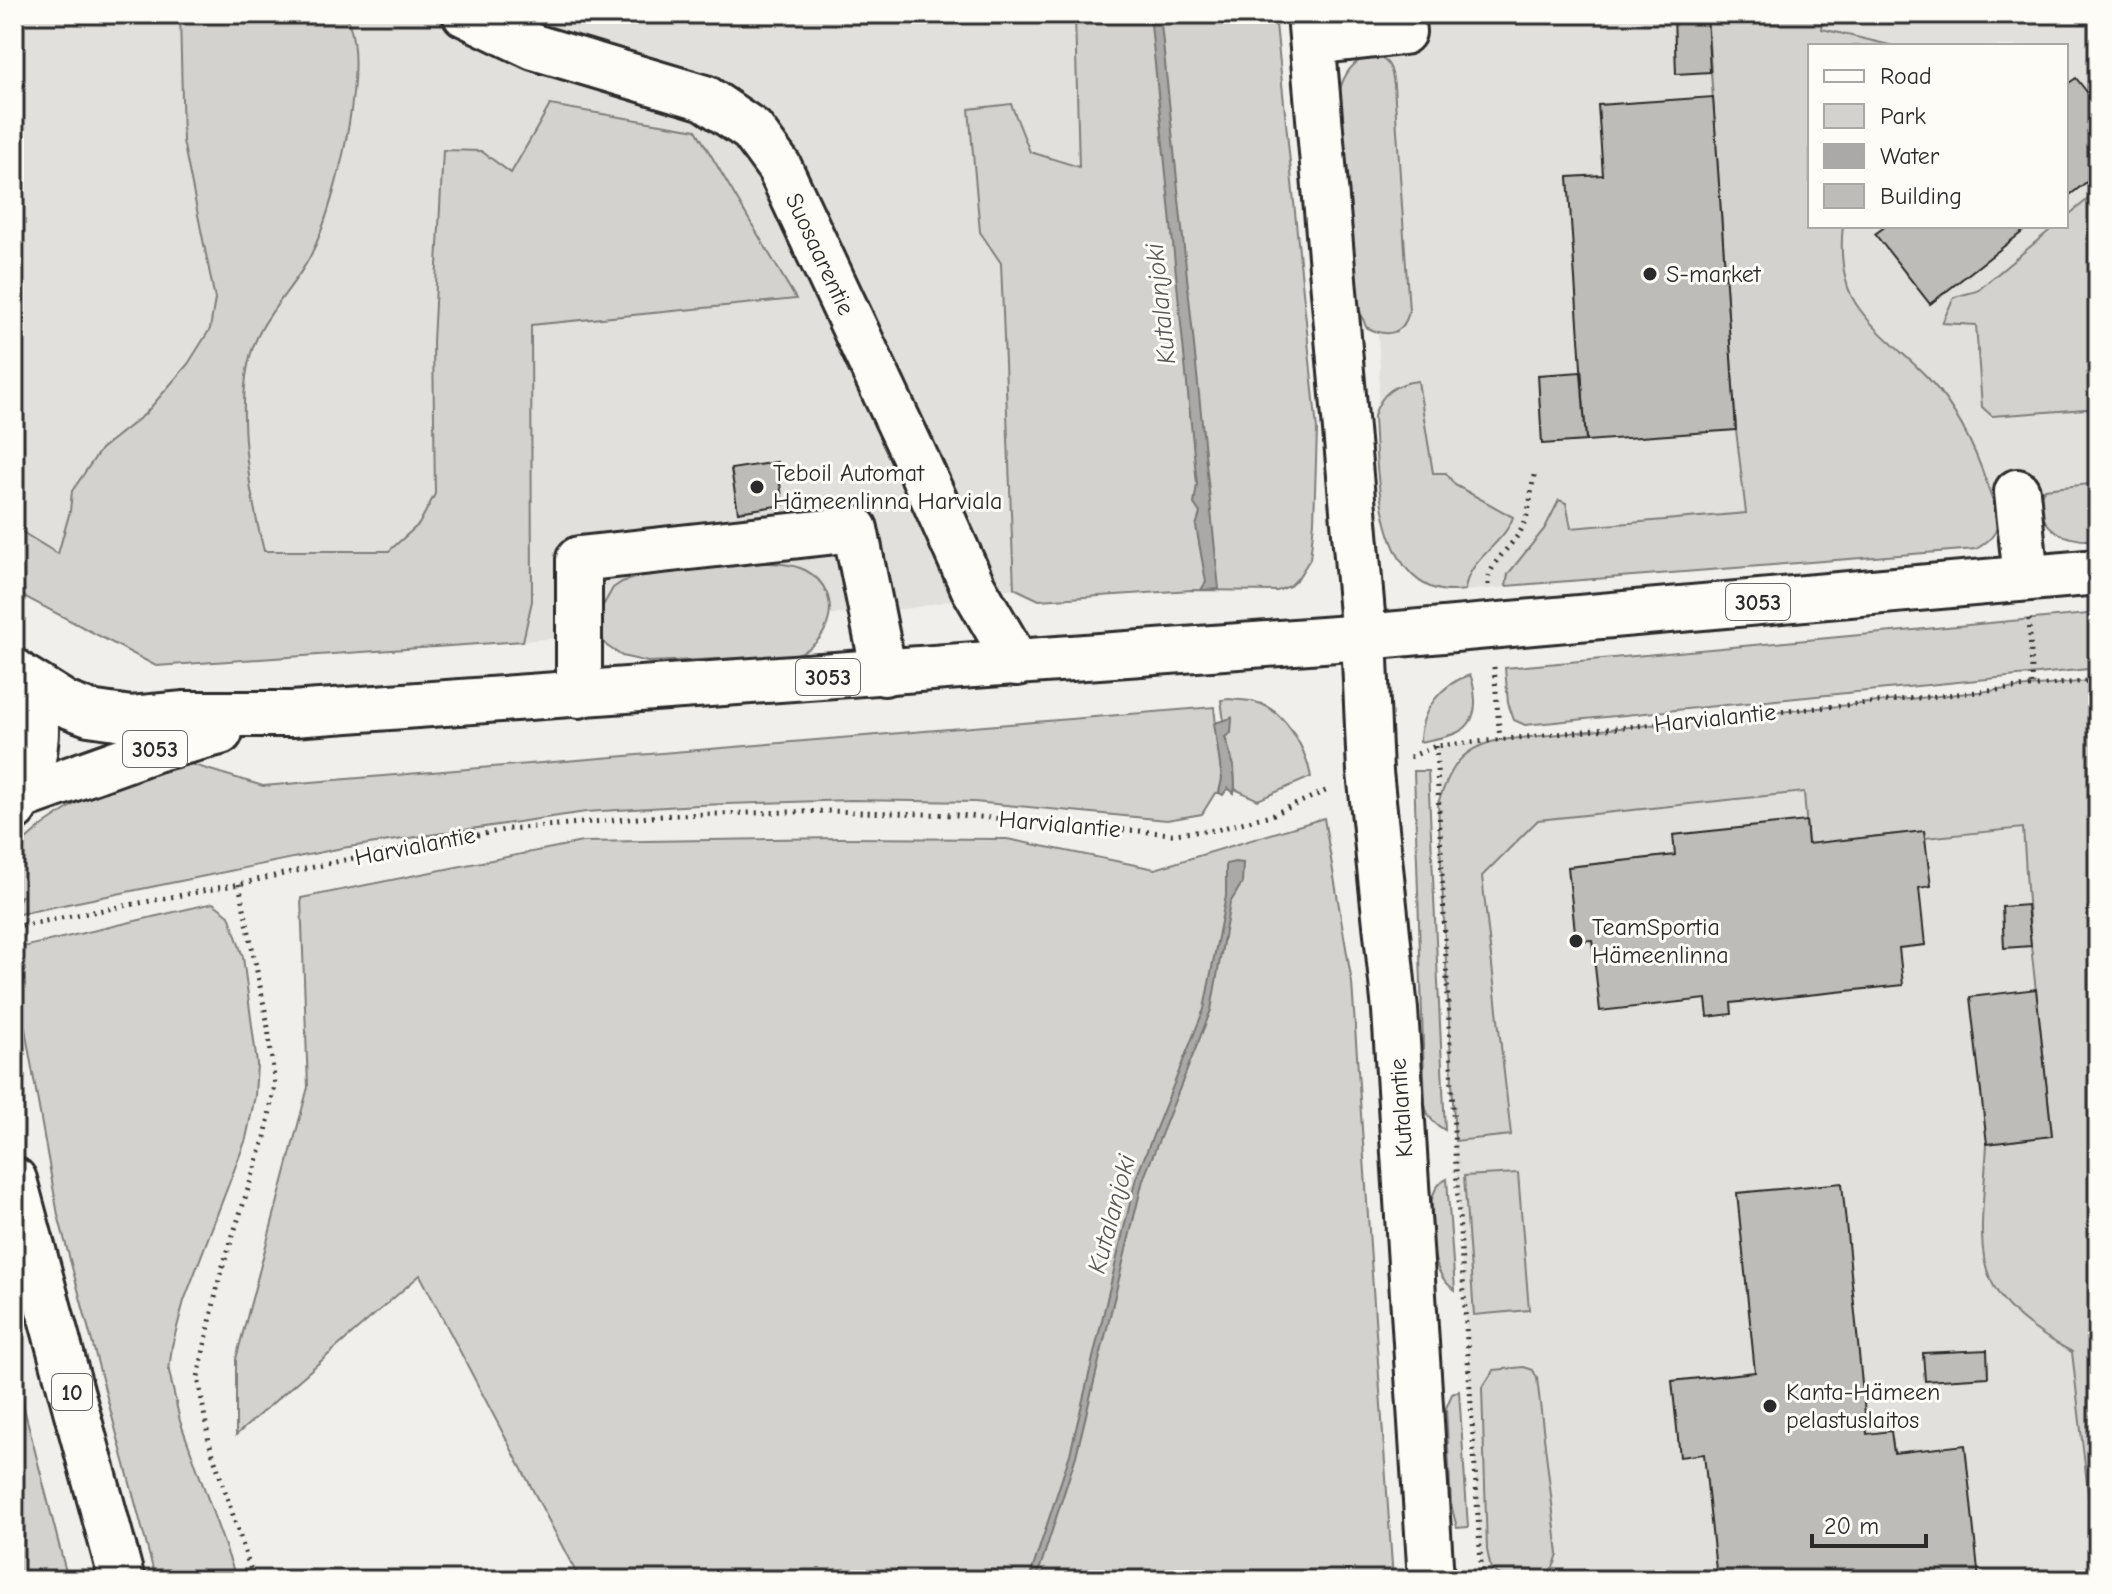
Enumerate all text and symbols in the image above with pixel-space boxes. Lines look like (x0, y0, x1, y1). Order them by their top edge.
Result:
legend (1808, 44, 2068, 228)
text: Road (1880, 62, 1932, 90)
text: Park (1880, 102, 1926, 130)
text: Water (1880, 142, 1940, 170)
text: Building (1880, 182, 1962, 210)
street label: Suosaarentie (780, 189, 860, 319)
water label: Kutalanjoki (1140, 241, 1182, 366)
place label: S-market (1666, 260, 1762, 288)
marker: S-market (1641, 265, 1659, 283)
place label: Teboil Automat Hämeenlinna Harviala (773, 459, 1002, 515)
marker: Teboil Automat Hämeenlinna Harviala (748, 478, 766, 496)
road number: 3053 (1726, 584, 1790, 620)
road number: 3053 (796, 659, 860, 695)
street label: Harvialantie (1653, 698, 1777, 738)
road number: 3053 (123, 731, 187, 767)
street label: Harvialantie (998, 805, 1122, 843)
street label: Harvialantie (352, 821, 478, 871)
place label: TeamSportia Hämeenlinna (1592, 913, 1729, 969)
marker: TeamSportia Hämeenlinna (1567, 932, 1585, 950)
street label: Kutalantie (1384, 1057, 1418, 1159)
water label: Kutalanjoki (1082, 1151, 1142, 1277)
road number: 10 (52, 1374, 92, 1410)
place label: Kanta-Hämeen pelastuslaitos (1786, 1378, 1940, 1434)
marker: Kanta-Hämeen pelastuslaitos (1761, 1397, 1779, 1415)
scale bar (1812, 1498, 1926, 1548)
text: 20 m (1824, 1512, 1879, 1540)

